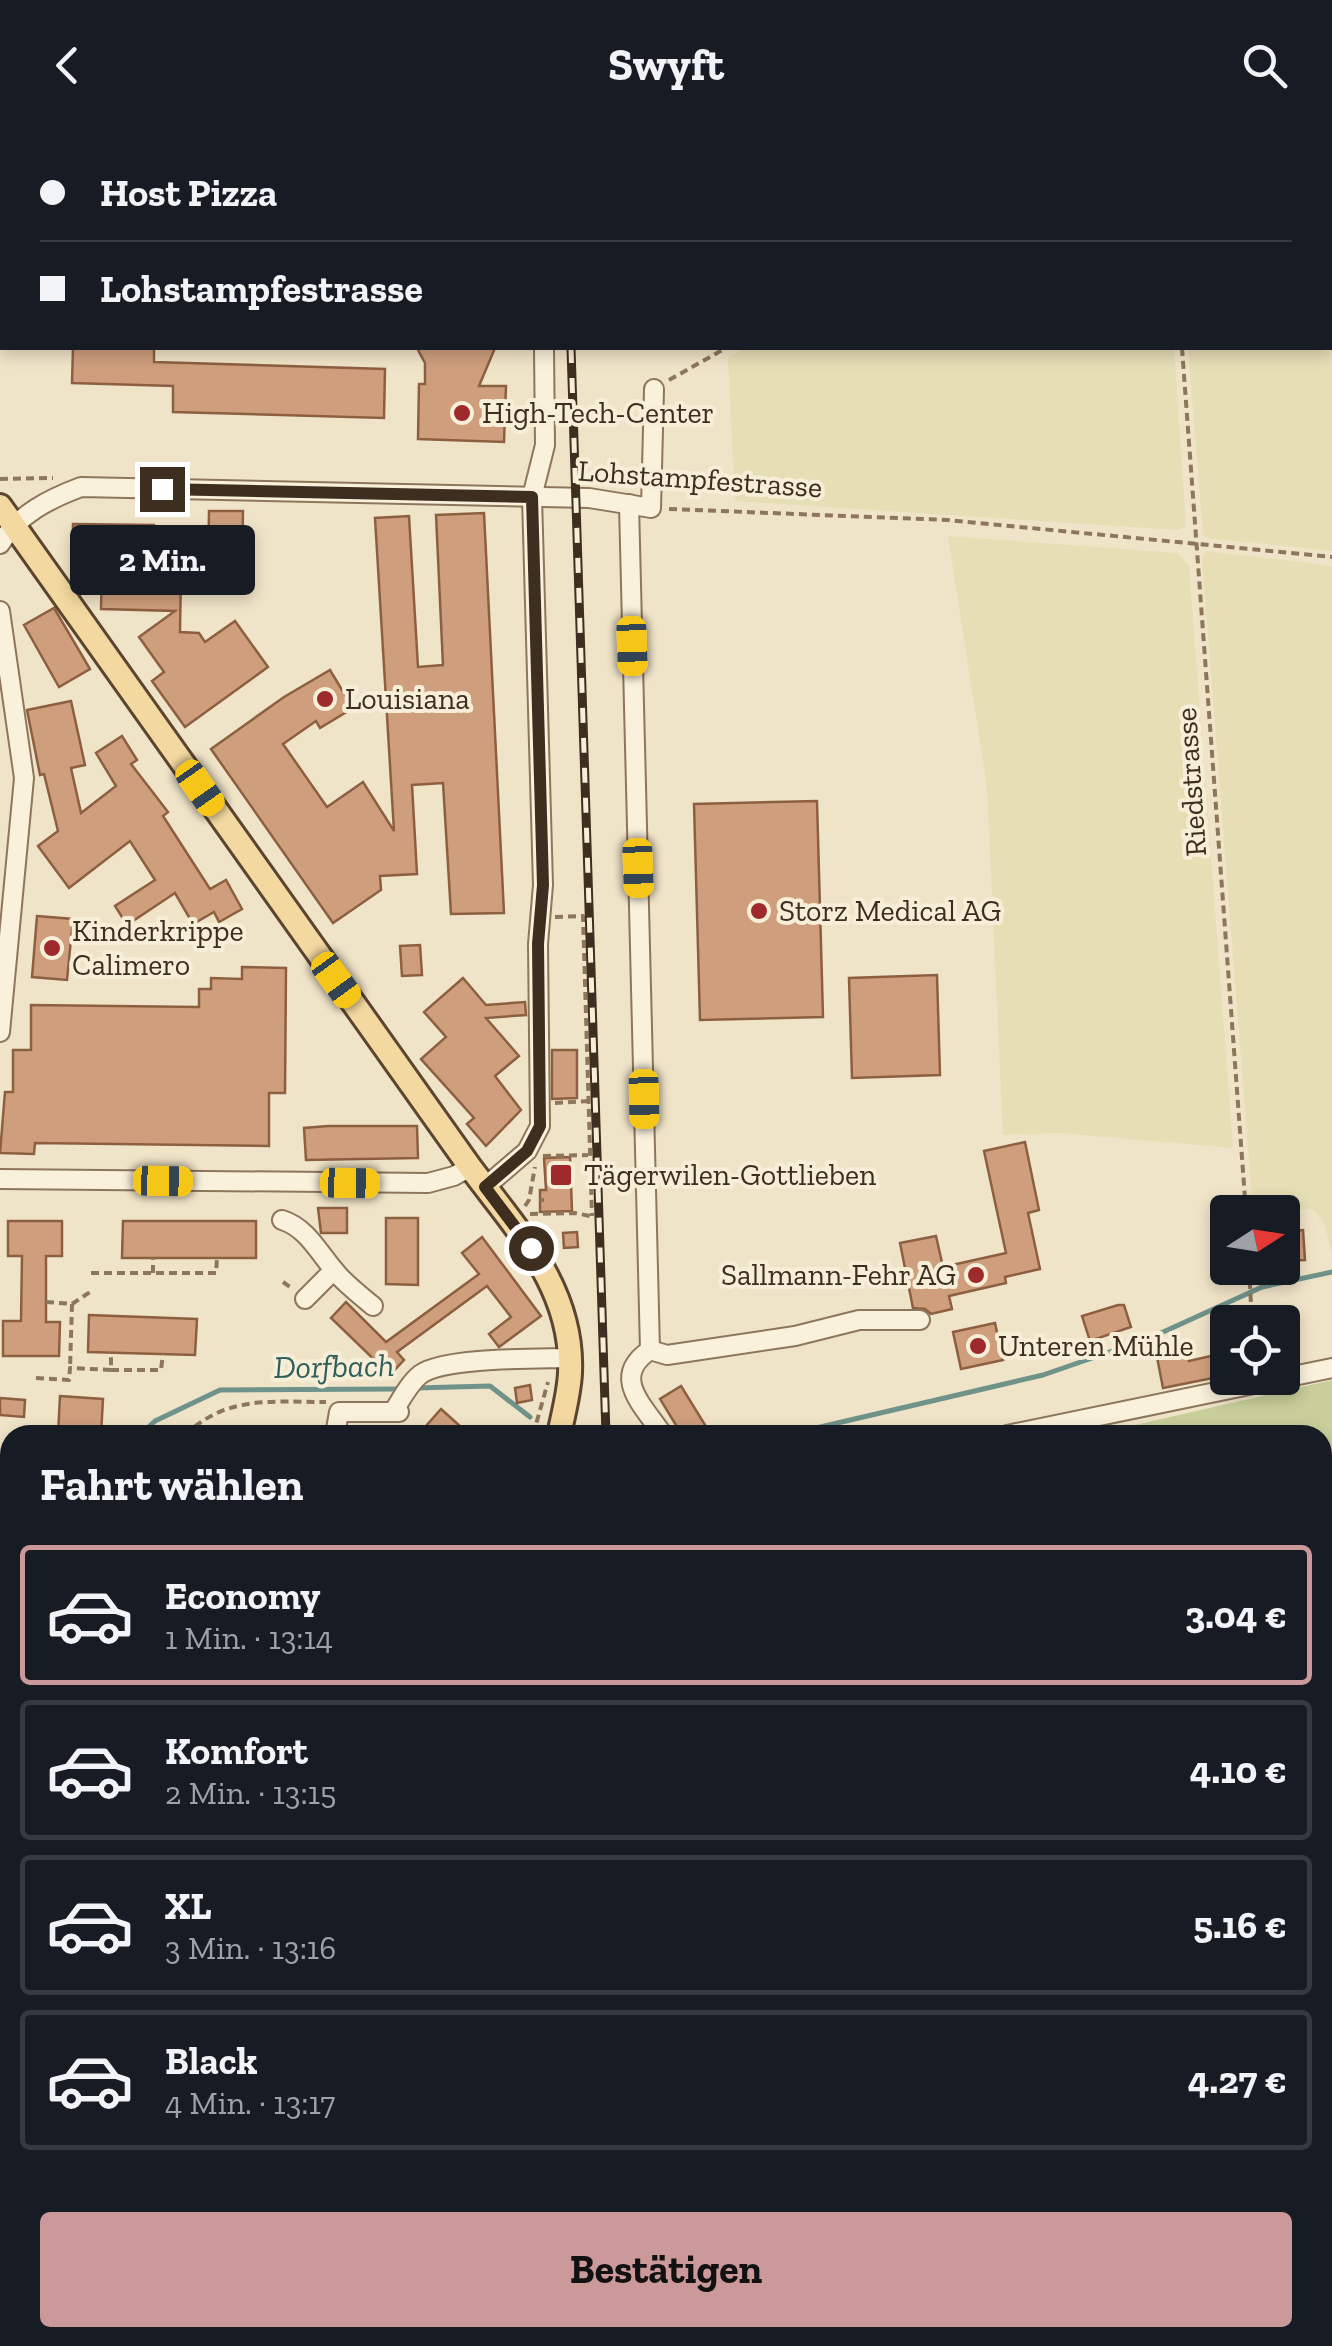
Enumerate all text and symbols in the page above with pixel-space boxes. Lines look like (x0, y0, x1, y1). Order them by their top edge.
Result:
icon: back (40, 38, 95, 93)
text: Swyft (608, 38, 724, 92)
icon: search (1237, 38, 1292, 93)
text: Host Pizza (100, 170, 277, 216)
text: Lohstampfestrasse (100, 266, 423, 312)
place label: High-Tech-Center (482, 395, 714, 431)
marker: High-Tech-Center (451, 402, 473, 424)
street label: Lohstampfestrasse (577, 453, 823, 505)
route end (140, 467, 185, 512)
callout: 2 Min. (70, 524, 254, 594)
text: 2 Min. (119, 541, 206, 579)
car (616, 615, 648, 677)
place label: Louisiana (345, 681, 470, 717)
marker: Louisiana (314, 688, 336, 710)
street label: Riedstrasse (1168, 706, 1214, 858)
car (171, 755, 229, 821)
car (622, 837, 654, 899)
place label: Storz Medical AG (779, 893, 1001, 929)
marker: Storz Medical AG (748, 900, 770, 922)
place label: Kinderkrippe Calimero (72, 913, 244, 983)
marker: Kinderkrippe Calimero (41, 937, 63, 959)
car (306, 947, 366, 1013)
car (628, 1069, 660, 1129)
place label: Tägerwilen-Gottlieben (584, 1157, 876, 1193)
marker: Tägerwilen-Gottlieben (548, 1162, 574, 1188)
car (133, 1165, 193, 1197)
car (320, 1167, 380, 1199)
north arrow (1210, 1195, 1300, 1285)
map controls (1210, 1195, 1300, 1395)
route start (509, 1226, 554, 1271)
place label: Sallmann-Fehr AG (721, 1257, 956, 1293)
marker: Sallmann-Fehr AG (965, 1264, 987, 1286)
button: locate (1210, 1305, 1300, 1395)
place label: Unteren Mühle (998, 1328, 1194, 1364)
marker: Unteren Mühle (967, 1335, 989, 1357)
water label: Dorfbach (273, 1346, 395, 1386)
text: Fahrt wählen (40, 1458, 303, 1512)
icon: car (45, 1570, 135, 1660)
text: Economy (165, 1573, 320, 1619)
text: 3.04 € (1185, 1592, 1287, 1638)
text: 1 Min. · 13:14 (165, 1619, 333, 1657)
icon: car (45, 1725, 135, 1815)
text: Komfort (165, 1728, 308, 1774)
text: 4.10 € (1190, 1747, 1287, 1793)
text: 2 Min. · 13:15 (165, 1774, 336, 1812)
icon: car (45, 1880, 135, 1970)
text: XL (165, 1883, 212, 1929)
text: 5.16 € (1193, 1902, 1287, 1948)
text: 3 Min. · 13:16 (165, 1929, 336, 1967)
icon: car (45, 2035, 135, 2125)
text: Black (165, 2038, 258, 2084)
text: 4.27 € (1188, 2057, 1287, 2103)
text: 4 Min. · 13:17 (165, 2084, 335, 2122)
button: Bestätigen (40, 2212, 1292, 2327)

